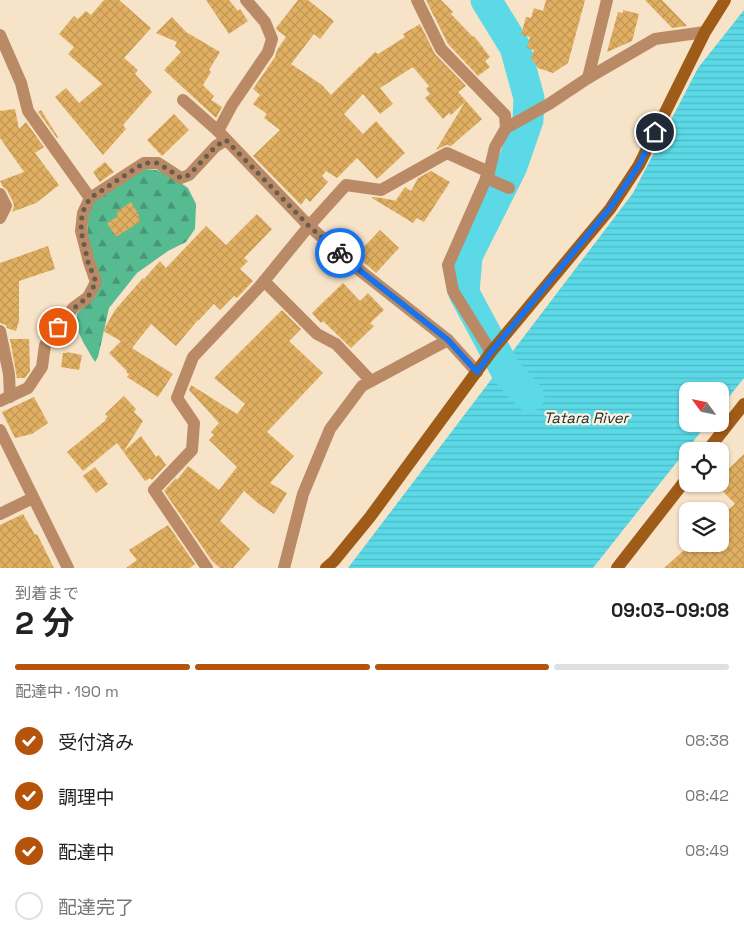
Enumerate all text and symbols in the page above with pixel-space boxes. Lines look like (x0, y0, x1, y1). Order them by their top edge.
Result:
pin (634, 111, 676, 153)
icon: home (641, 118, 669, 146)
courier (315, 228, 365, 278)
icon: bike (326, 239, 354, 267)
pin (37, 306, 79, 348)
icon: bag (44, 313, 72, 341)
north arrow (679, 382, 729, 432)
map controls (679, 382, 729, 552)
water label: Tatara River (544, 408, 630, 427)
button: locate (679, 442, 729, 492)
button: layers (679, 502, 729, 552)
text: 到着まで (15, 583, 79, 604)
text: 09:03–09:08 (611, 598, 729, 623)
text: 2 分 (15, 603, 74, 643)
text: 配達中 · 190 m (15, 681, 119, 702)
icon: check (15, 727, 43, 755)
text: 受付済み (58, 730, 134, 755)
text: 08:38 (685, 730, 729, 751)
icon: check (15, 782, 43, 810)
text: 調理中 (58, 785, 115, 810)
text: 08:42 (685, 785, 729, 806)
icon: check (15, 837, 43, 865)
text: 配達中 (58, 840, 115, 865)
text: 08:49 (685, 840, 729, 861)
text: 配達完了 (58, 895, 134, 920)

